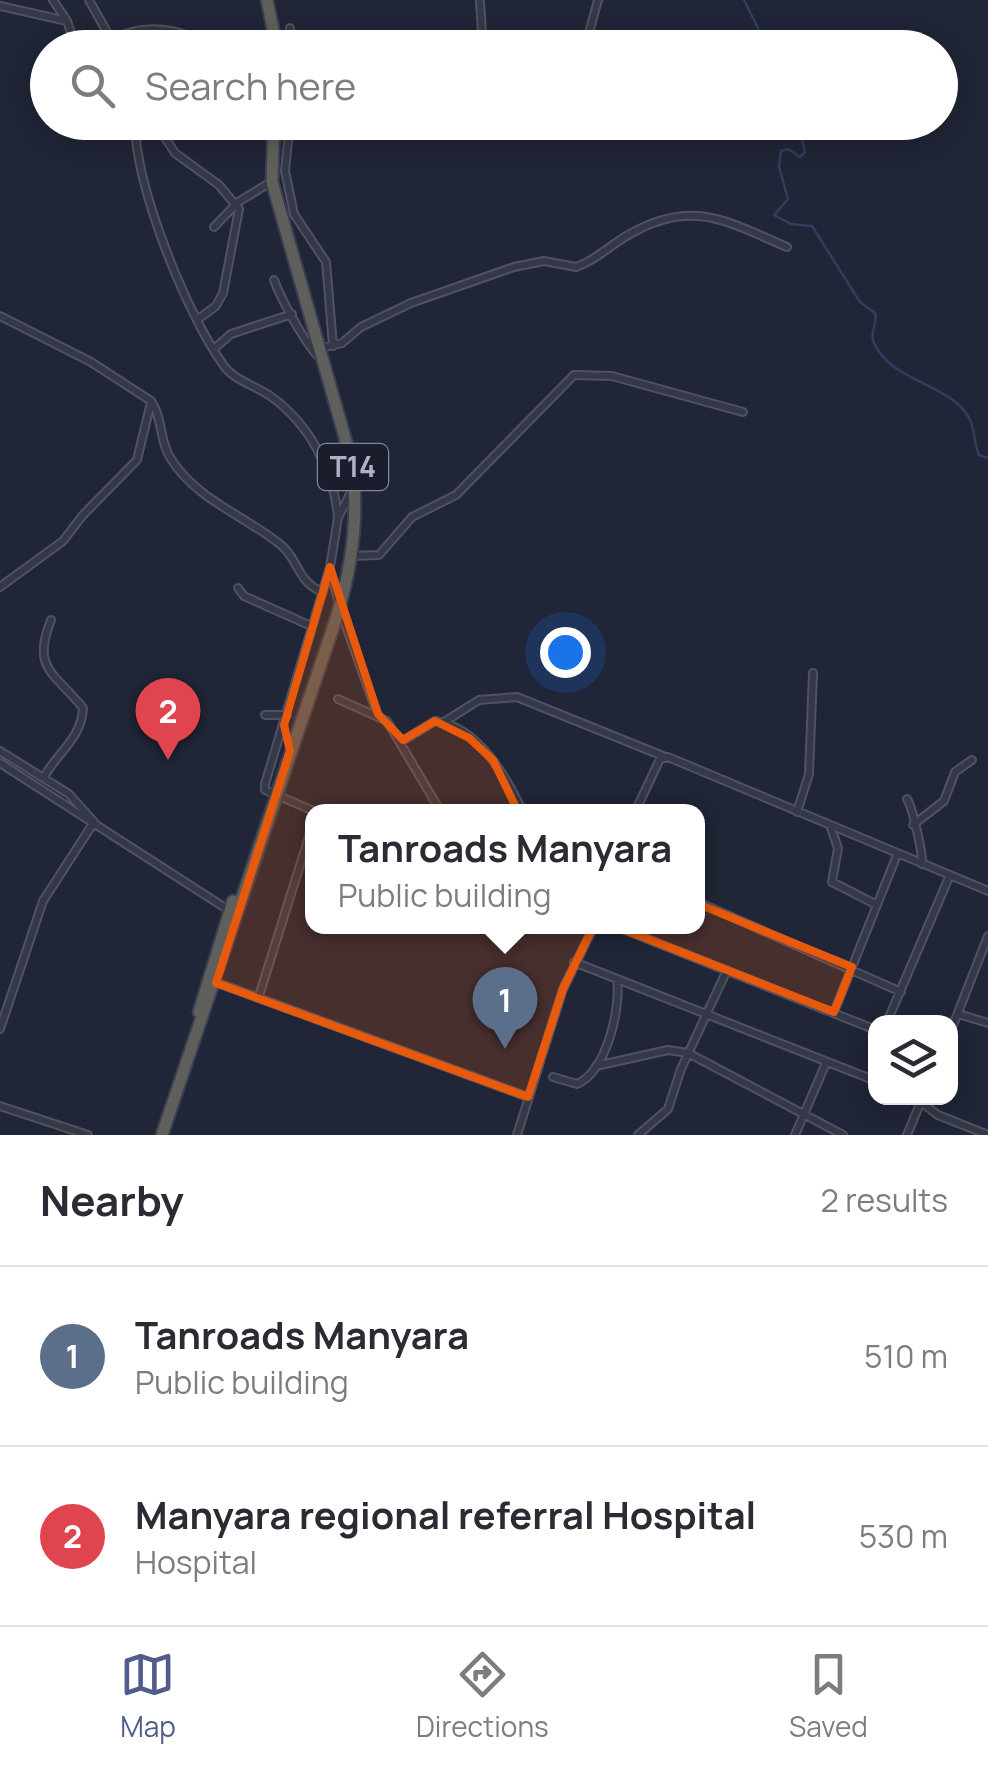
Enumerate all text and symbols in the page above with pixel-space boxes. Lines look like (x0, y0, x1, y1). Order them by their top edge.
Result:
search box (30, 30, 958, 140)
icon: search (65, 58, 120, 113)
text: Search here (145, 59, 356, 111)
road number: T14 (318, 444, 388, 490)
your location (540, 627, 591, 678)
pin: 2 (136, 678, 200, 760)
popup (305, 804, 705, 934)
text: Tanroads Manyara (338, 821, 672, 873)
text: Public building (338, 873, 552, 917)
pin: 1 (472, 966, 538, 1049)
map controls (868, 1015, 958, 1105)
button: layers (868, 1015, 958, 1105)
text: Nearby (40, 1171, 184, 1229)
text: 2 results (821, 1178, 948, 1222)
text: Tanroads Manyara (135, 1308, 469, 1360)
text: 1 (65, 1334, 80, 1378)
text: 510 m (864, 1334, 948, 1378)
text: Public building (135, 1360, 349, 1404)
text: Manyara regional referral Hospital (135, 1488, 756, 1540)
text: 2 (63, 1514, 82, 1558)
text: 530 m (859, 1514, 948, 1558)
text: Hospital (135, 1540, 257, 1584)
tab: Map (120, 1647, 176, 1745)
tab: Directions (416, 1647, 549, 1745)
tab: Saved (789, 1647, 868, 1745)

